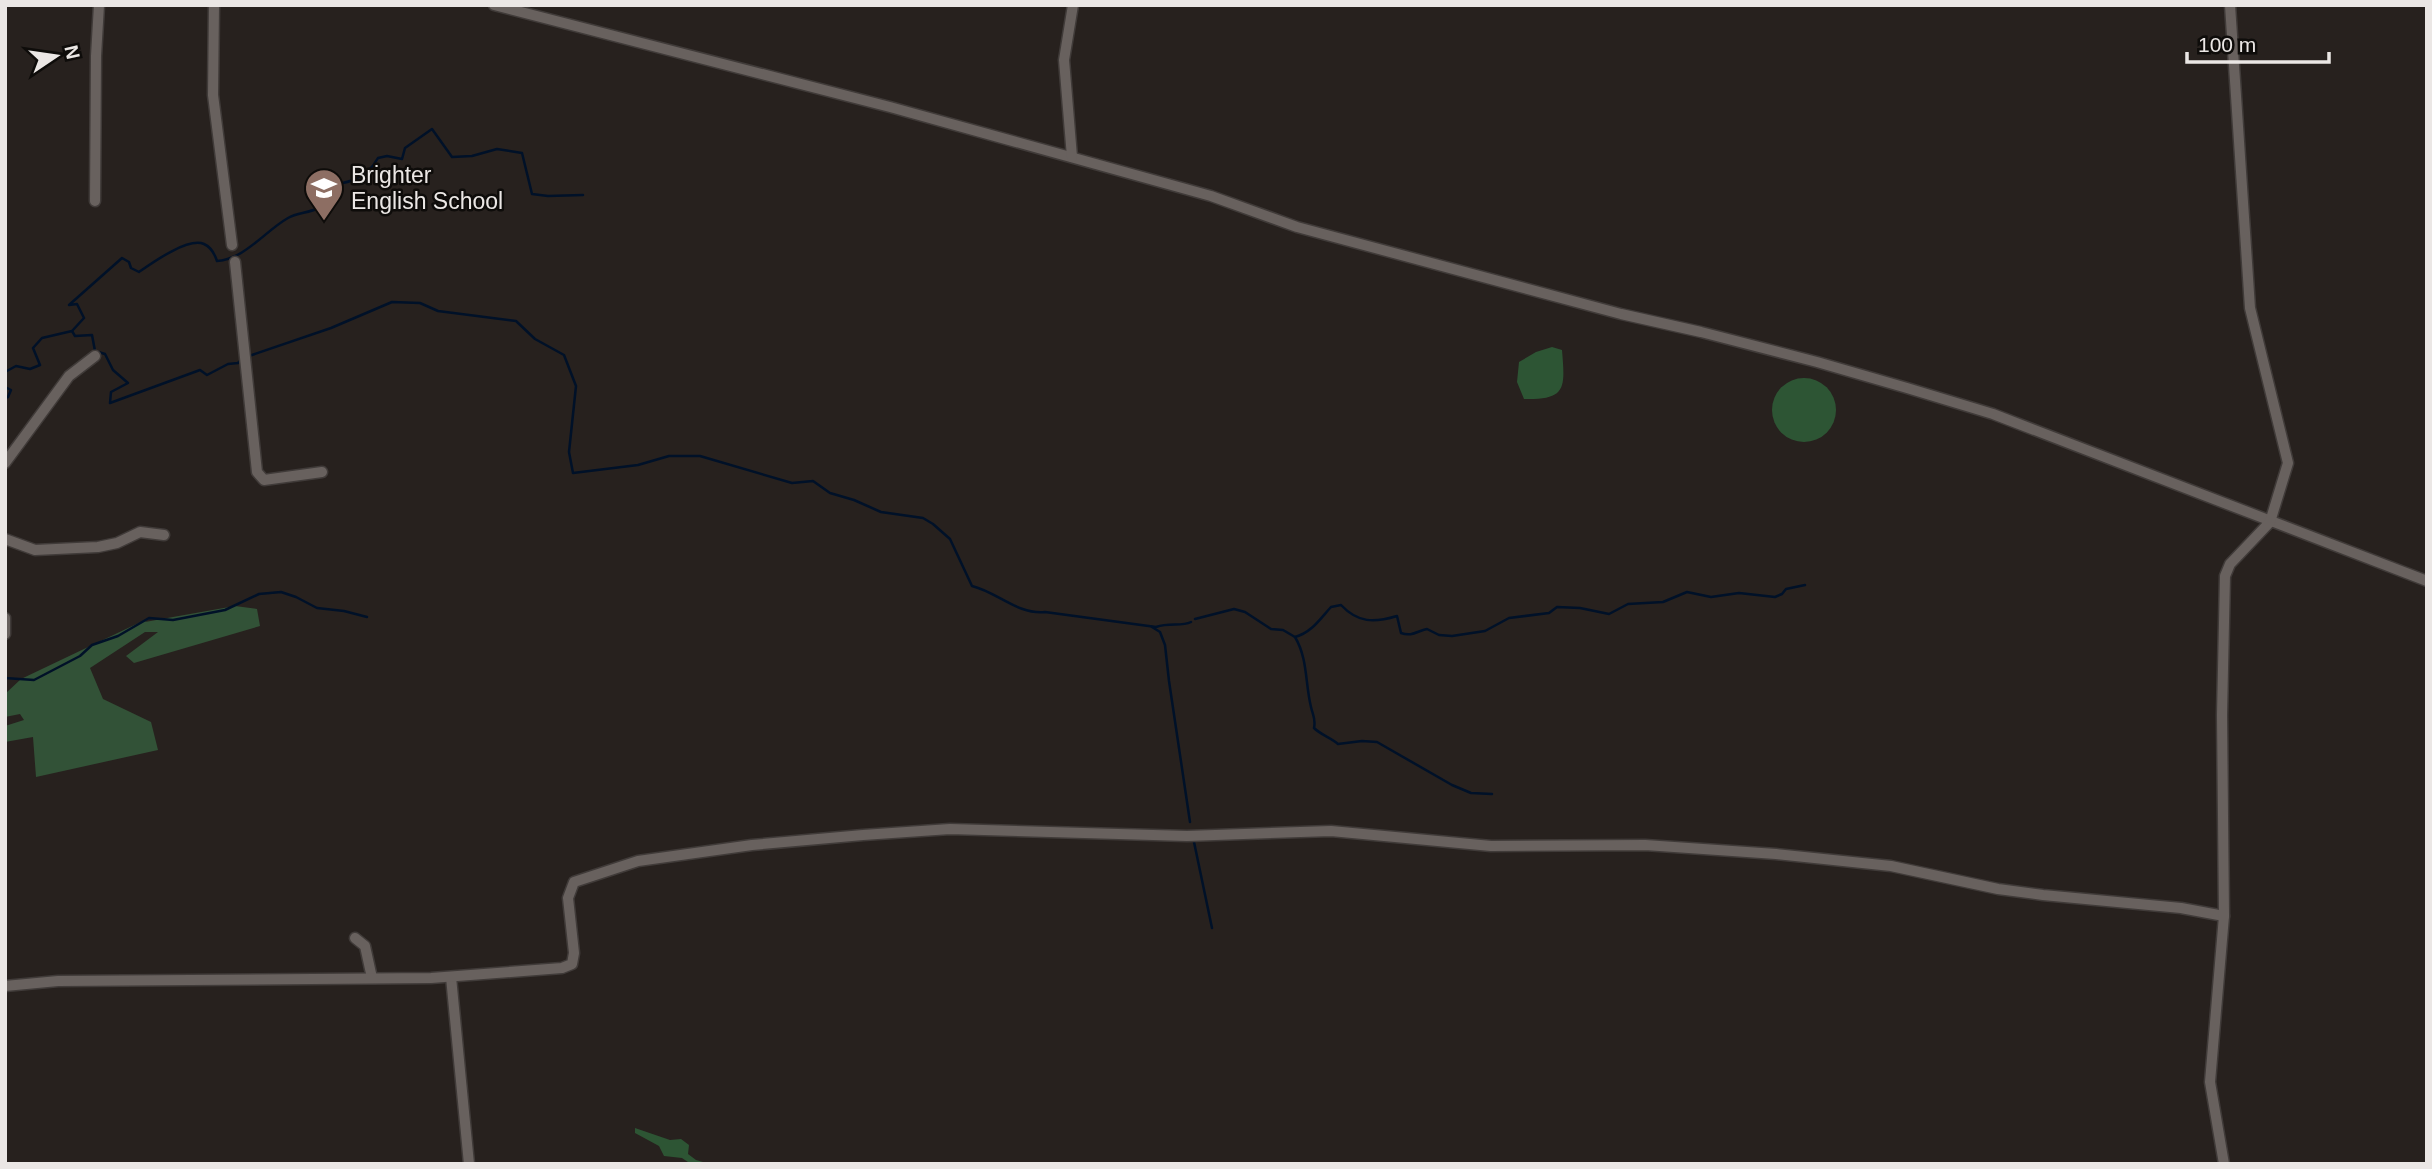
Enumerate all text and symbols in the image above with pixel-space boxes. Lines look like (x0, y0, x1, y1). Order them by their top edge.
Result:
north arrow (21, 21, 91, 91)
scale bar (2187, 21, 2329, 65)
text: 100 m (2198, 33, 2256, 56)
text: N (60, 43, 84, 61)
place label: Brighter English School (351, 162, 503, 214)
school or university icon: Brighter English School (303, 167, 345, 222)

